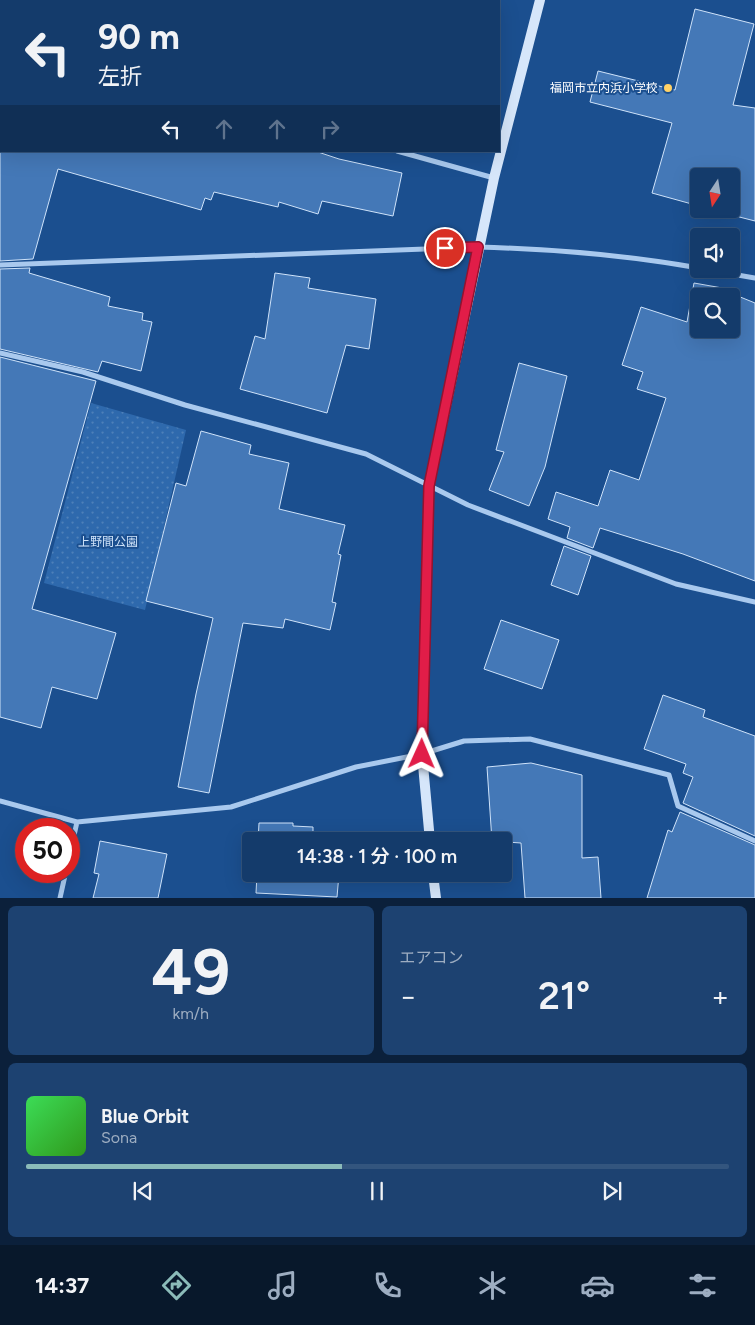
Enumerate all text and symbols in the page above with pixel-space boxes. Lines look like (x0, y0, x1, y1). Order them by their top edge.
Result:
text: 90 m (98, 16, 180, 58)
icon: left (15, 20, 80, 85)
text: 左折 (98, 63, 142, 90)
place label: 福岡市立内浜小学校 (550, 81, 658, 95)
marker: 福岡市立内浜小学校 (662, 82, 674, 94)
icon: left (157, 115, 185, 143)
icon: ahead (210, 115, 238, 143)
icon: ahead (263, 115, 291, 143)
icon: right (316, 115, 344, 143)
north arrow (690, 168, 740, 218)
map controls (690, 168, 740, 338)
pin (424, 227, 466, 269)
button: sound (690, 228, 740, 278)
icon: arrive (431, 234, 459, 262)
button: search (690, 288, 740, 338)
park label: 上野間公園 (78, 535, 138, 549)
position arrow (395, 727, 447, 779)
speed limit sign: 50 (15, 818, 80, 883)
text: 14:38 · 1 分 · 100 m (297, 845, 457, 868)
text: 49 (151, 932, 230, 1010)
text: エアコン (400, 948, 464, 967)
text: 21° (538, 973, 590, 1019)
text: − (400, 979, 417, 1013)
text: + (712, 979, 729, 1013)
text: km/h (172, 1004, 209, 1023)
text: Blue Orbit (101, 1105, 189, 1128)
text: Sona (101, 1128, 137, 1147)
icon: previous (129, 1177, 157, 1205)
icon: pause (363, 1177, 391, 1205)
icon: next (598, 1177, 626, 1205)
icon: directions (159, 1268, 194, 1303)
icon: music (265, 1268, 300, 1303)
icon: phone (370, 1268, 405, 1303)
icon: climate (475, 1268, 510, 1303)
icon: car (580, 1268, 615, 1303)
icon: filters (685, 1268, 720, 1303)
text: 14:37 (35, 1272, 89, 1299)

